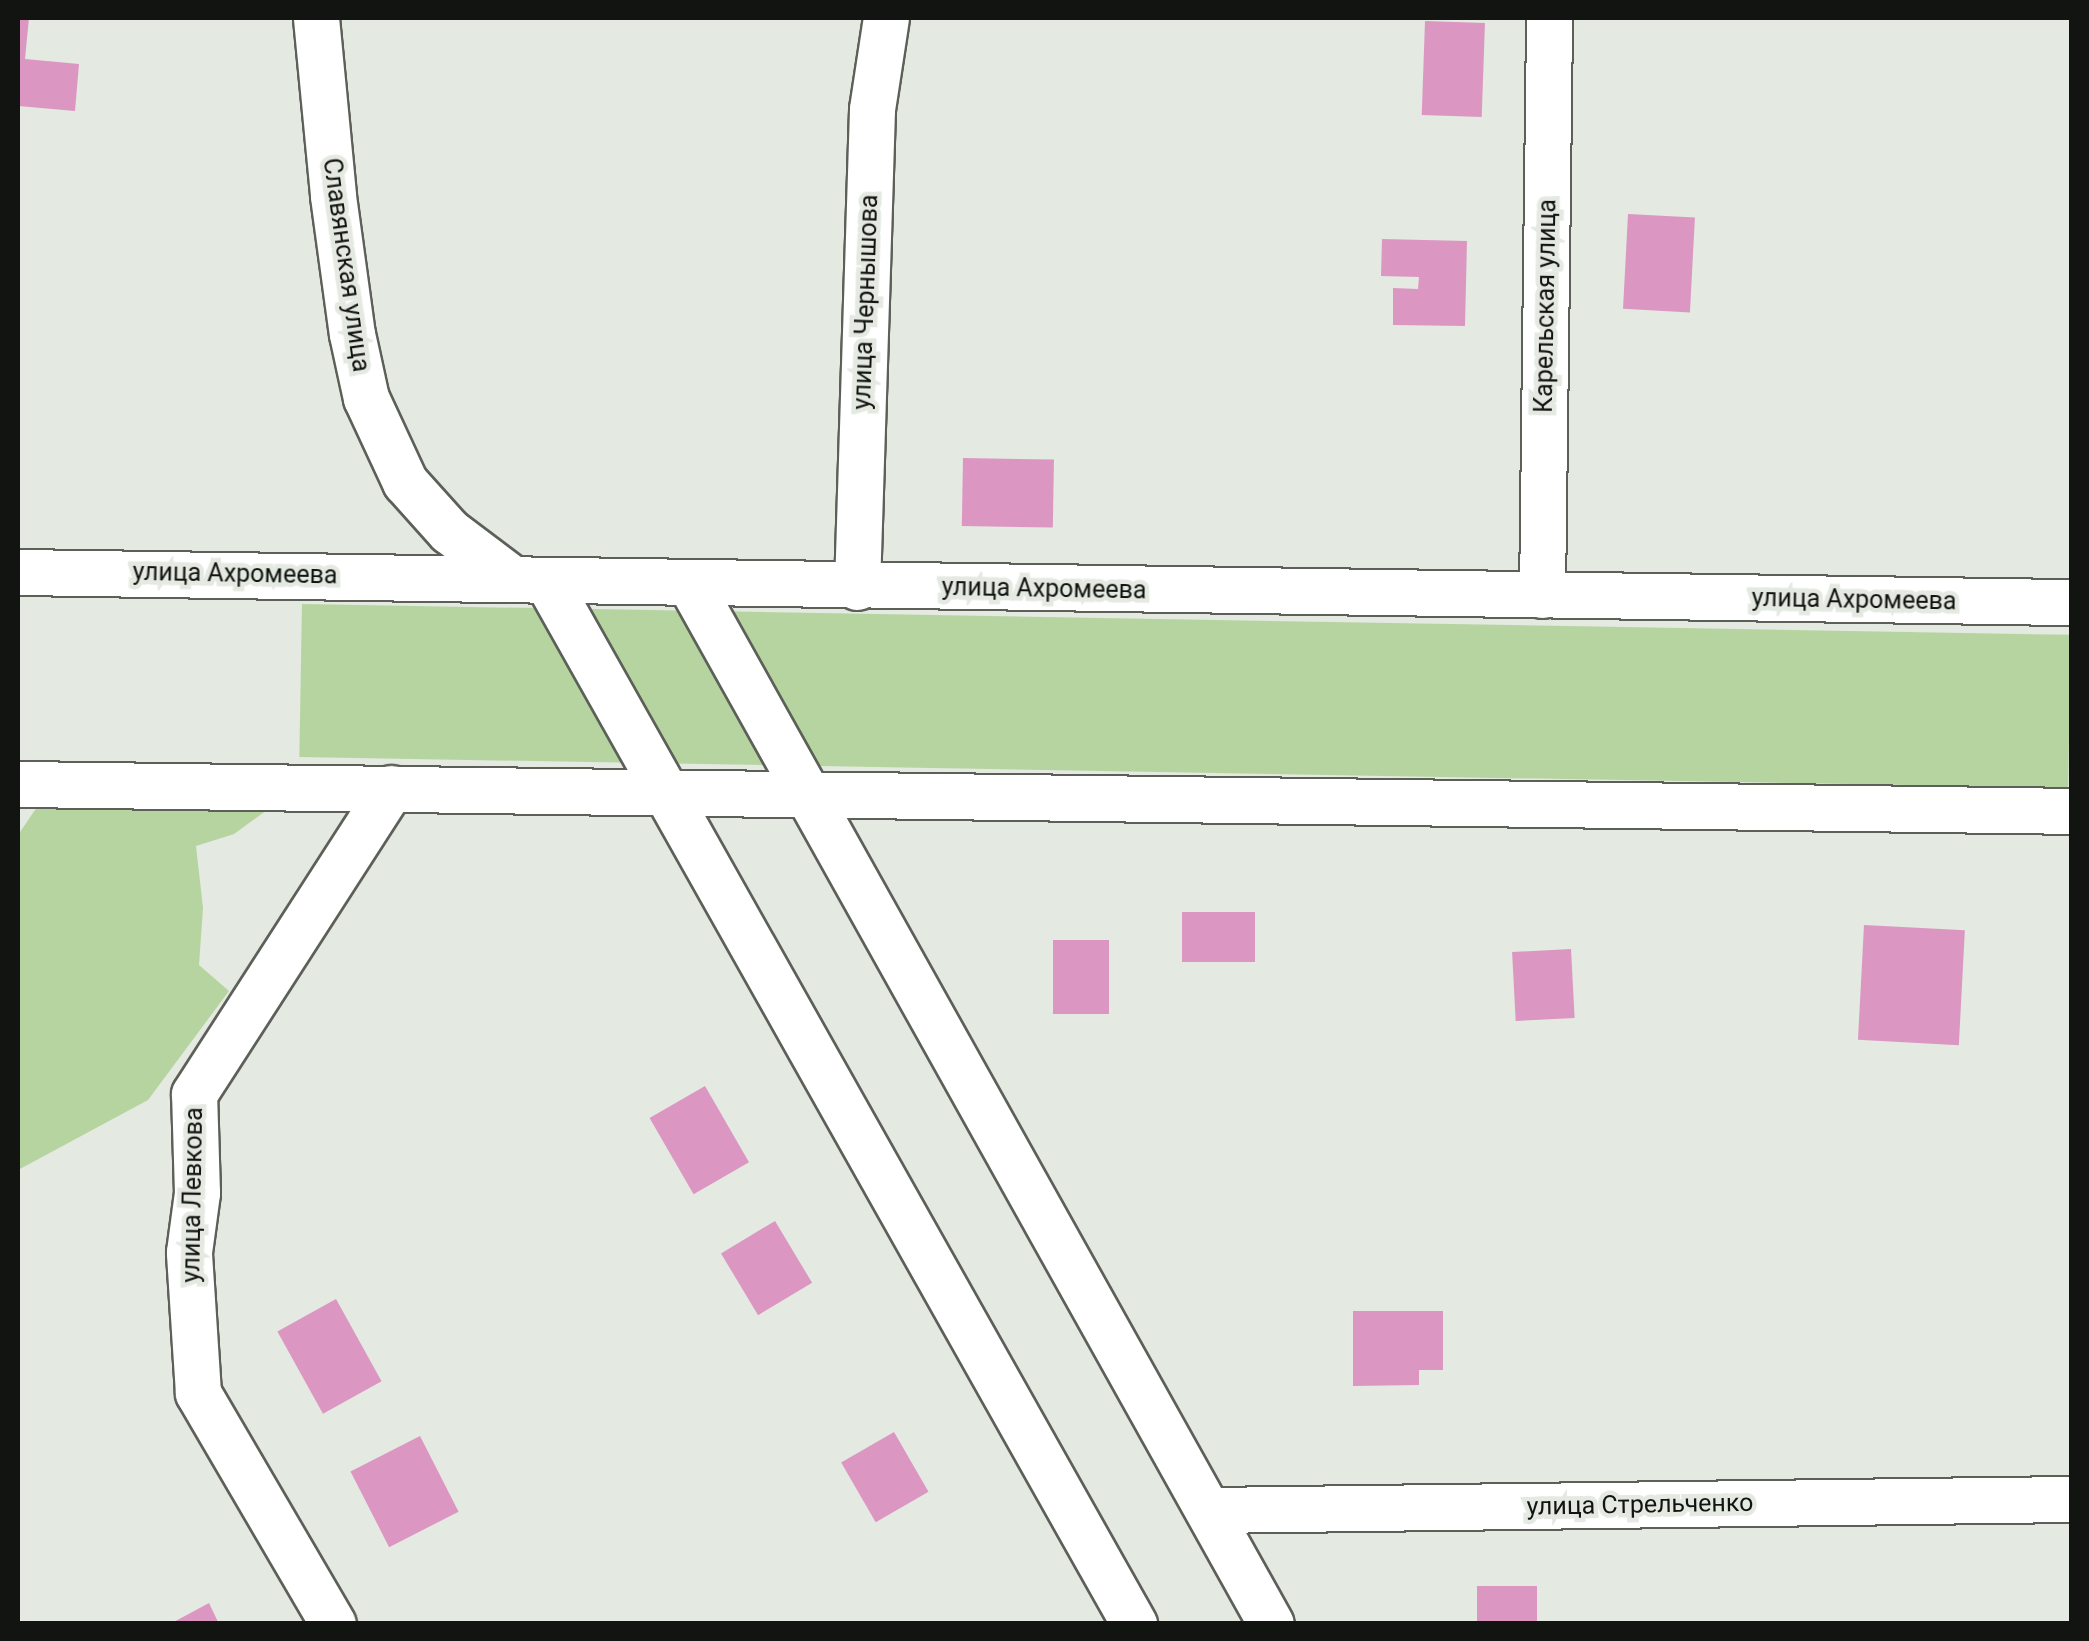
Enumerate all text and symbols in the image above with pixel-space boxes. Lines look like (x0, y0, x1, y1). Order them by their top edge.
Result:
street label: Славянская улица (316, 156, 376, 374)
street label: улица Чернышова (847, 194, 885, 410)
street label: Карельская улица (1529, 199, 1563, 413)
street label: улица Ахромеева (132, 557, 338, 591)
street label: улица Ахромеева (941, 572, 1147, 606)
street label: улица Ахромеева (1751, 583, 1957, 617)
street label: улица Левкова (176, 1107, 210, 1283)
street label: улица Стрельченко (1526, 1488, 1754, 1522)

